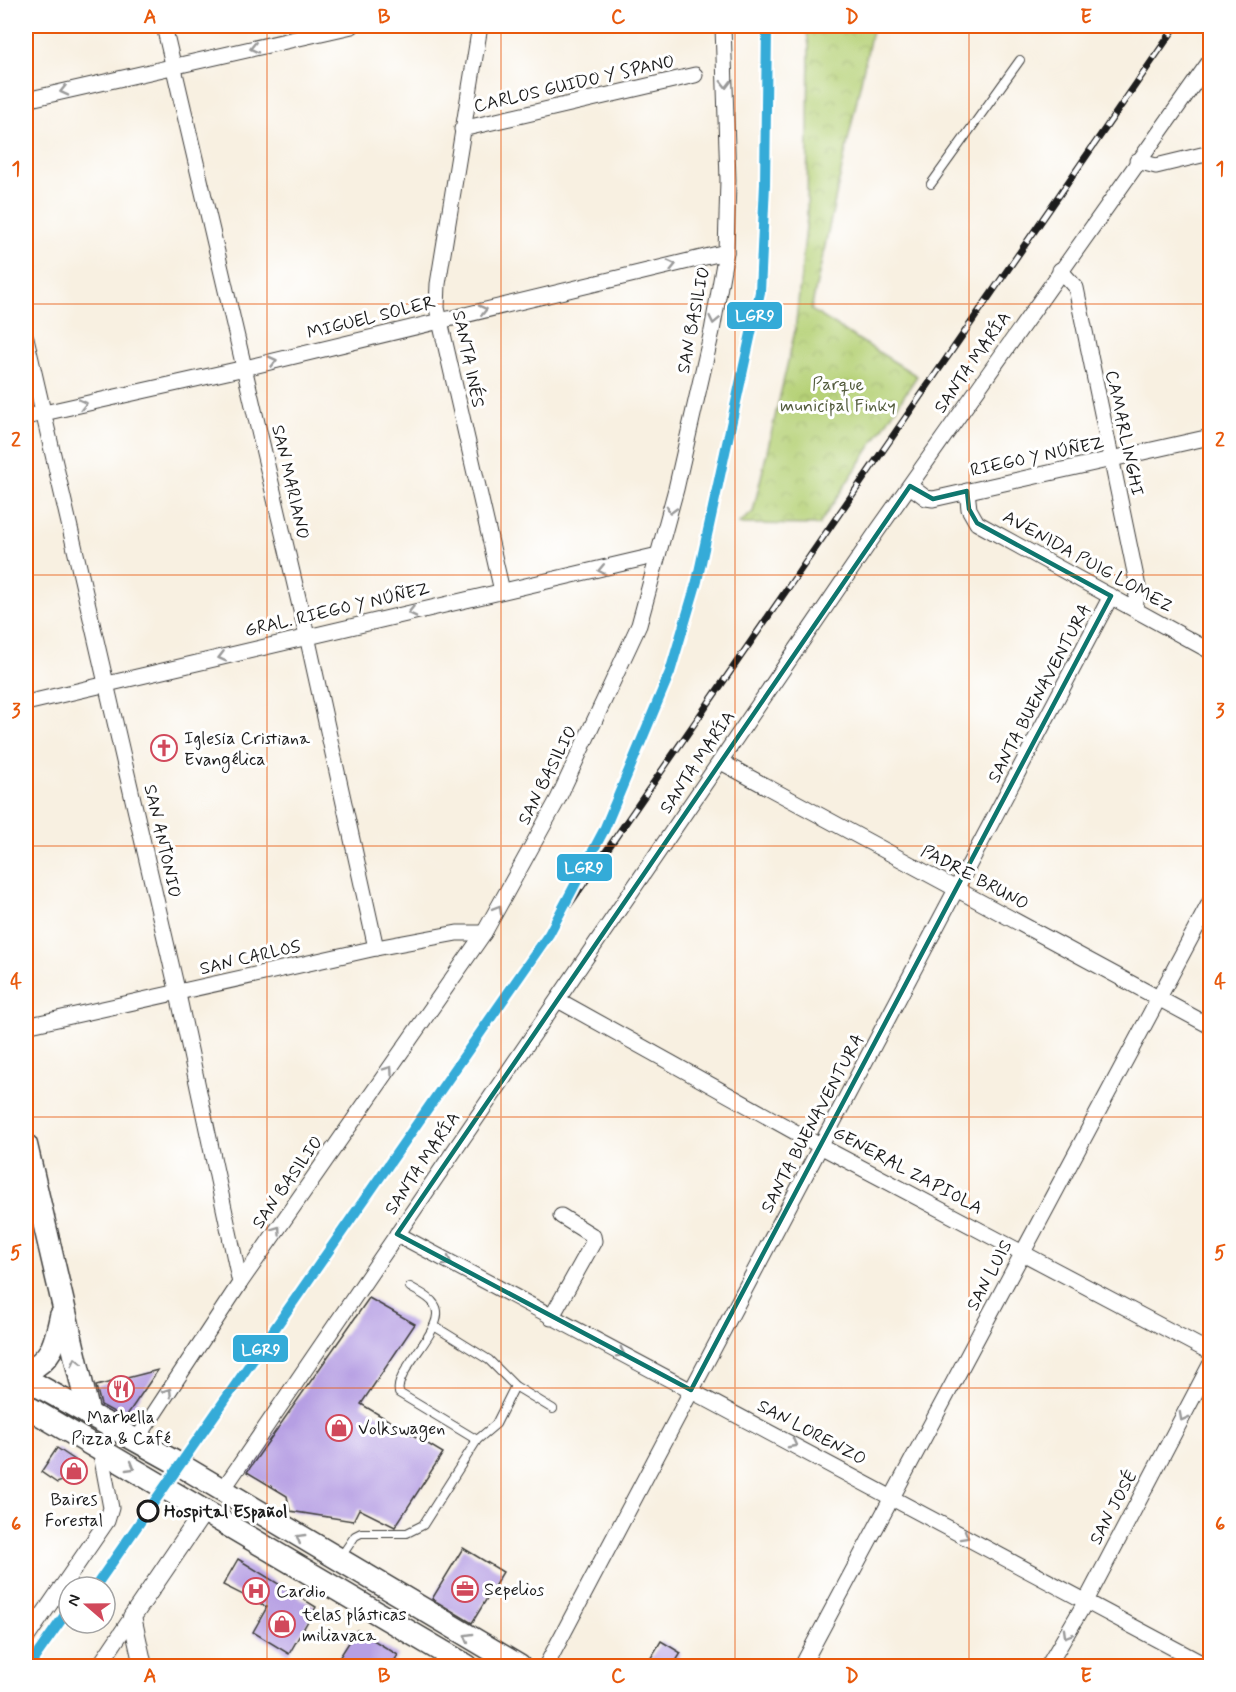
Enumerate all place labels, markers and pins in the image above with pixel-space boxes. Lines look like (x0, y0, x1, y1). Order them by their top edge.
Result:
place label: Iglesia Cristiana Evangélica (184, 727, 310, 773)
church icon: Iglesia Cristiana Evangélica (149, 733, 179, 763)
restaurant icon: Marbella Pizza & Café (106, 1374, 136, 1404)
place label: Marbella Pizza & Café (71, 1406, 171, 1451)
shop icon: Volkswagen (324, 1413, 354, 1443)
place label: Volkswagen (358, 1417, 445, 1442)
shop icon: Baires Forestal (59, 1456, 89, 1486)
place label: Baires Forestal (45, 1488, 103, 1533)
marker: Hospital Español (137, 1500, 159, 1522)
place label: Hospital Español (164, 1500, 288, 1524)
office icon: Sepelios (450, 1574, 480, 1604)
hospital icon: Cardio (241, 1576, 271, 1606)
place label: Sepelios (484, 1578, 544, 1602)
place label: Cardio (276, 1580, 326, 1604)
place label: telas plásticas miliavaca (301, 1603, 407, 1648)
shop icon: telas plásticas miliavaca (267, 1609, 297, 1639)

